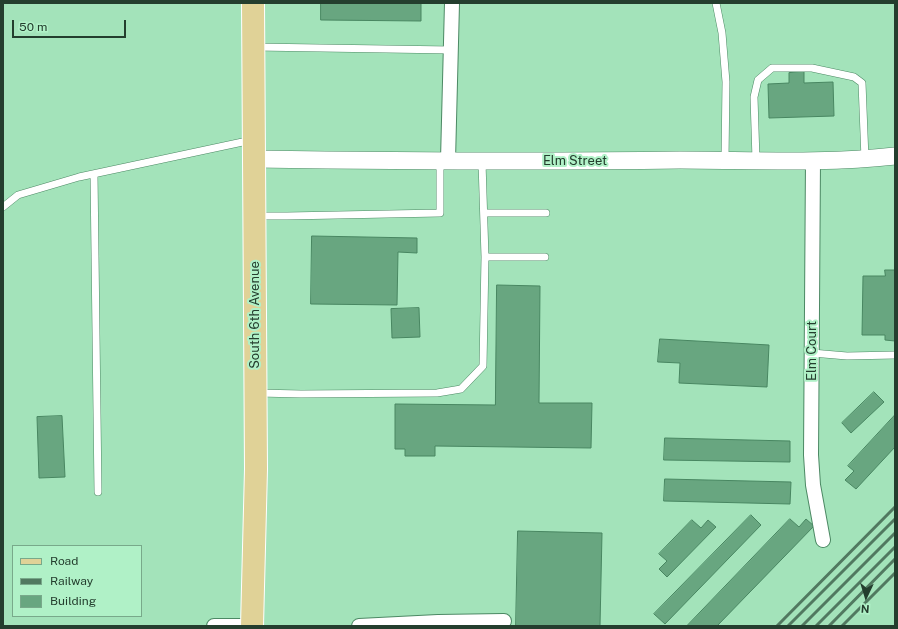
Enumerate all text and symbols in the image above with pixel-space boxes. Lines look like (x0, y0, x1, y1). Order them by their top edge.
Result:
scale bar (14, 12, 128, 38)
text: 50 m (19, 20, 47, 34)
street label: Elm Street (543, 153, 607, 169)
street label: South 6th Avenue (247, 261, 263, 369)
street label: Elm Court (804, 321, 820, 381)
legend (12, 545, 142, 617)
text: Road (50, 554, 78, 568)
text: Railway (50, 574, 93, 588)
north arrow (846, 577, 886, 617)
text: Building (50, 594, 96, 608)
text: N (860, 603, 870, 615)

